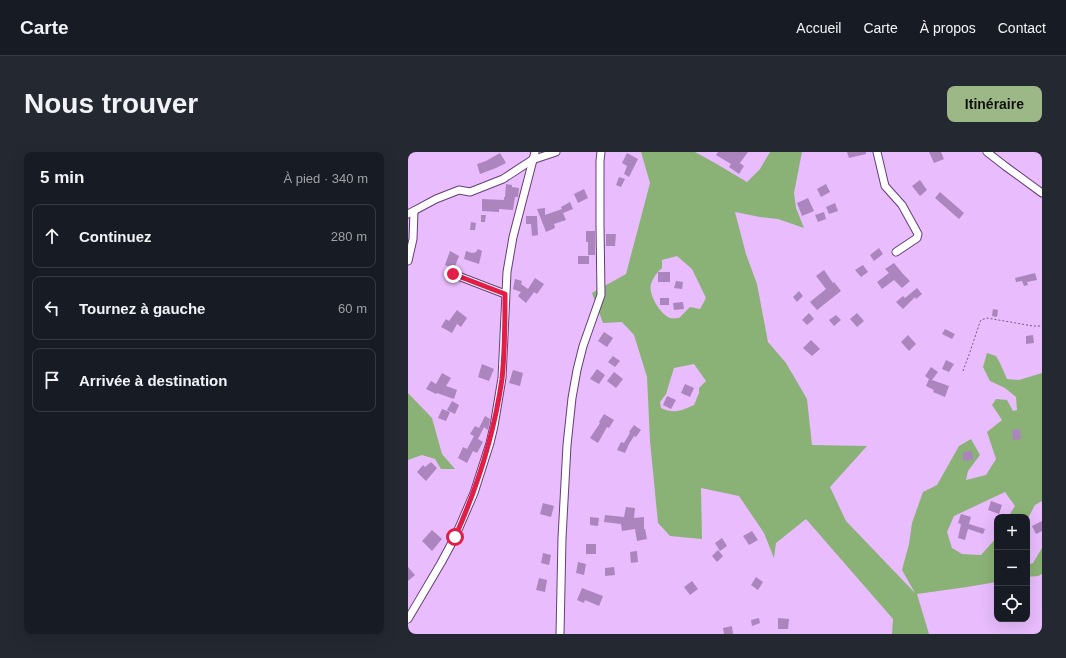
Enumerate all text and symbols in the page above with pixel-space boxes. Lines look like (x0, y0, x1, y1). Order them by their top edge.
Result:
text: Carte (20, 17, 69, 38)
text: Accueil (796, 20, 841, 36)
text: Carte (863, 20, 898, 36)
text: À propos (920, 20, 976, 36)
text: Contact (998, 20, 1046, 36)
button: Itinéraire (947, 86, 1042, 122)
text: Nous trouver (24, 88, 198, 119)
text: 5 min (40, 168, 84, 187)
text: À pied · 340 m (283, 171, 368, 186)
icon: ahead (41, 225, 63, 247)
text: Continuez (79, 228, 152, 245)
text: 280 m (331, 229, 367, 244)
route end (444, 265, 462, 283)
icon: left (41, 297, 63, 319)
text: Tournez à gauche (79, 300, 205, 317)
text: 60 m (338, 301, 367, 316)
icon: arrive (41, 369, 63, 391)
text: Arrivée à destination (79, 372, 227, 389)
map controls (994, 514, 1030, 622)
button: + (994, 514, 1030, 550)
route start (446, 528, 464, 546)
button: − (994, 550, 1030, 586)
button: locate (994, 586, 1030, 622)

